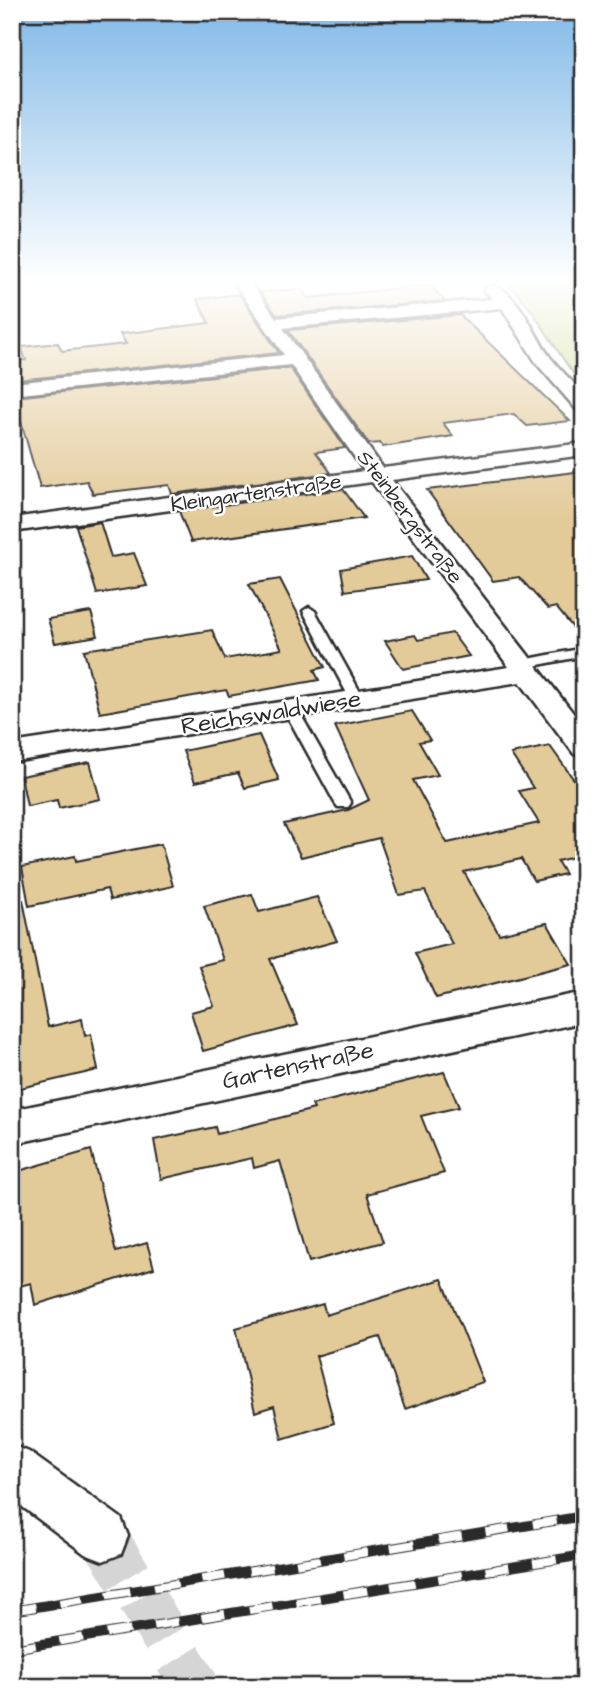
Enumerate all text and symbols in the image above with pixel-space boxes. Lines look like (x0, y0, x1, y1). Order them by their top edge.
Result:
street label: Steinbergstraße (349, 444, 470, 591)
street label: Kleingartenstraße (169, 467, 344, 521)
street label: Reichswaldwiese (179, 682, 363, 744)
street label: Gartenstraße (219, 1033, 377, 1099)

